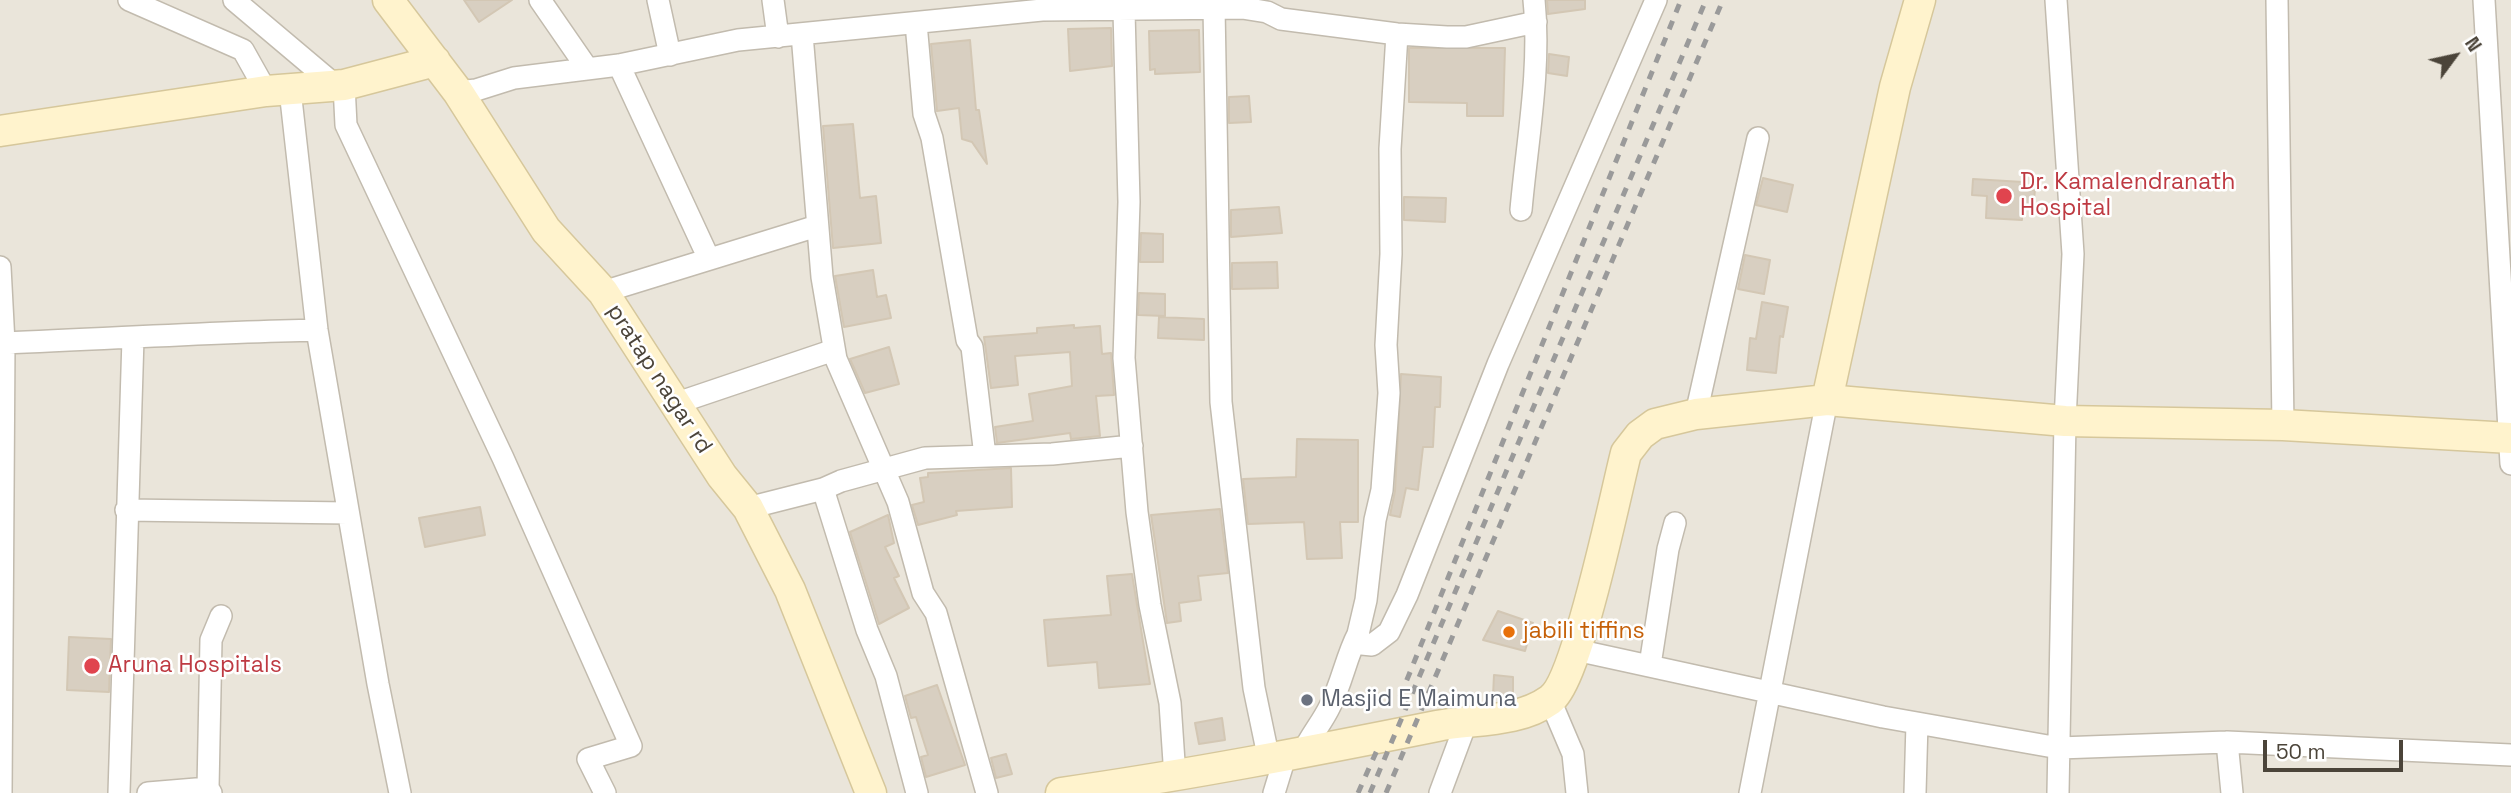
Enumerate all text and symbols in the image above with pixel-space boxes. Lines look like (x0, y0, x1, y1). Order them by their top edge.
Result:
north arrow (2420, 21, 2490, 91)
text: N (2459, 32, 2487, 56)
place label: Dr. Kamalendranath Hospital (2020, 169, 2235, 223)
marker: Dr. Kamalendranath Hospital (1994, 186, 2014, 206)
street label: pratap nagar rd (600, 299, 718, 459)
place label: jabili tiffins (1523, 618, 1645, 646)
marker: jabili tiffins (1501, 624, 1517, 640)
place label: Aruna Hospitals (108, 652, 282, 680)
marker: Aruna Hospitals (82, 656, 102, 676)
place label: Masjid E Maimuna (1321, 686, 1517, 714)
marker: Masjid E Maimuna (1299, 692, 1315, 708)
scale bar (2266, 726, 2406, 770)
text: 50 m (2276, 738, 2326, 765)

